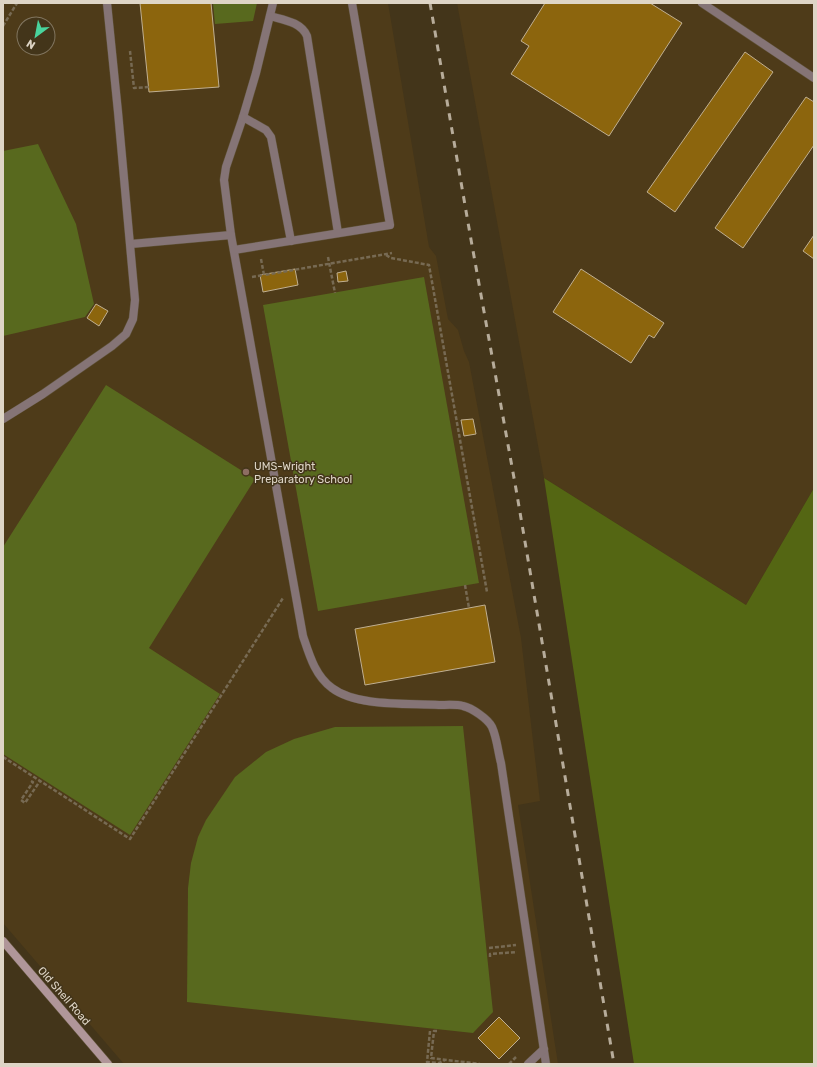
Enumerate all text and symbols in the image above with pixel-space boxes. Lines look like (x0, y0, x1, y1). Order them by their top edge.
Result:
north arrow (16, 16, 56, 56)
text: N (24, 36, 38, 52)
place label: UMS-Wright Preparatory School (254, 460, 352, 486)
marker: UMS-Wright Preparatory School (241, 467, 251, 477)
street label: Old Shell Road (35, 964, 93, 1028)

